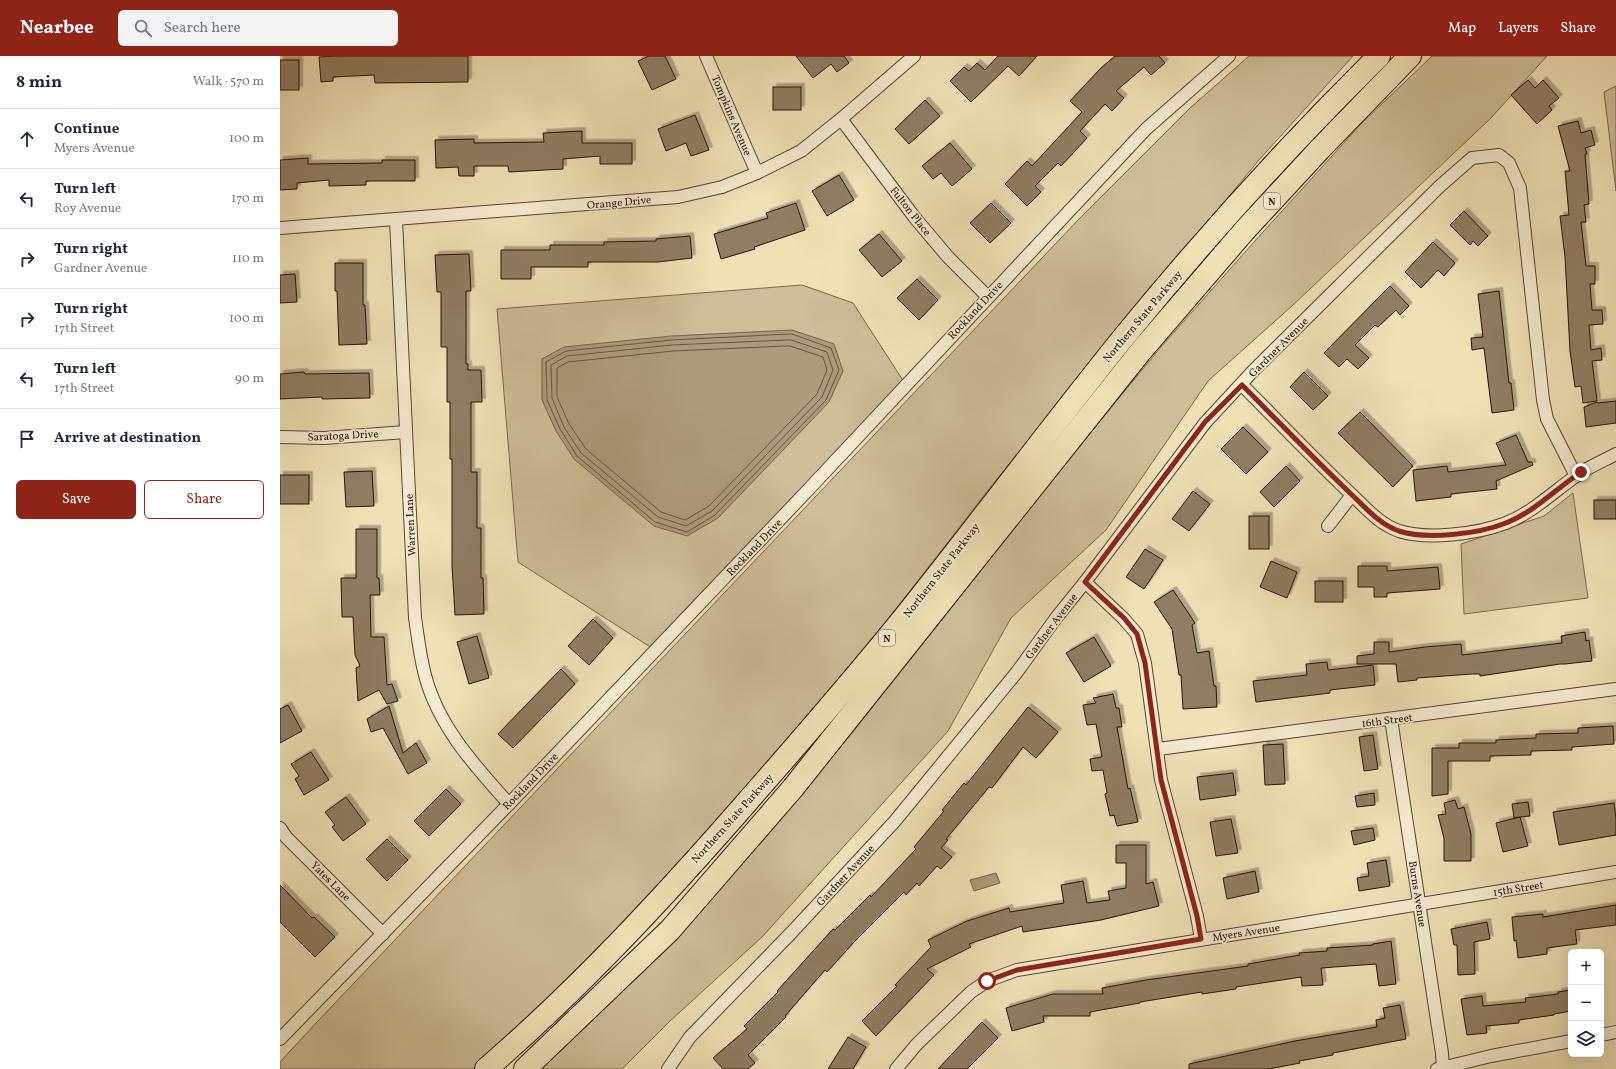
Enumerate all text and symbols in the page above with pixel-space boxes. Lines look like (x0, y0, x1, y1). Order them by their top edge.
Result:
search box (118, 10, 398, 46)
text: Nearbee (20, 15, 94, 41)
icon: search (132, 17, 154, 39)
text: Search here (164, 18, 241, 39)
text: Map (1448, 19, 1476, 38)
text: Layers (1498, 19, 1538, 38)
text: Share (1560, 19, 1596, 38)
text: 8 min (16, 71, 62, 94)
text: Walk · 570 m (193, 73, 264, 91)
street label: Tompkins Avenue (707, 73, 754, 158)
text: Continue (54, 119, 119, 140)
icon: ahead (16, 128, 38, 150)
text: 100 m (229, 130, 264, 148)
text: Myers Avenue (54, 140, 135, 158)
text: Turn left (54, 179, 116, 200)
street label: Fulton Place (886, 184, 934, 240)
icon: left (16, 188, 38, 210)
text: 170 m (231, 190, 264, 208)
street label: Orange Drive (586, 193, 652, 214)
road number: N (1264, 193, 1280, 209)
text: Roy Avenue (54, 200, 121, 218)
text: Turn right (54, 239, 128, 260)
icon: right (16, 248, 38, 270)
text: 110 m (232, 250, 264, 268)
text: Gardner Avenue (54, 260, 147, 278)
street label: Northern State Parkway (1100, 268, 1186, 366)
street label: Rockland Drive (945, 279, 1007, 343)
text: Turn right (54, 299, 128, 320)
icon: right (16, 308, 38, 330)
text: 100 m (229, 310, 264, 328)
street label: Gardner Avenue (1246, 315, 1312, 381)
text: 17th Street (54, 320, 114, 338)
text: Turn left (54, 359, 116, 380)
icon: left (16, 368, 38, 390)
text: 90 m (235, 370, 264, 388)
text: 17th Street (54, 380, 114, 398)
street label: Saratoga Drive (307, 427, 379, 446)
icon: arrive (16, 428, 38, 450)
text: Arrive at destination (54, 428, 201, 449)
route end (1572, 463, 1590, 481)
button: Save (16, 480, 136, 519)
button: Share (144, 480, 264, 519)
street label: Warren Lane (402, 493, 421, 556)
street label: Rockland Drive (724, 516, 786, 580)
street label: Northern State Parkway (901, 521, 984, 621)
street label: Gardner Avenue (1022, 591, 1082, 663)
road number: N (879, 630, 895, 646)
street label: 16th Street (1361, 711, 1414, 732)
street label: Rockland Drive (500, 750, 562, 814)
street label: Northern State Parkway (689, 771, 778, 867)
street label: Gardner Avenue (814, 842, 878, 910)
street label: Yates Lane (307, 859, 353, 905)
street label: Burns Avenue (1404, 860, 1429, 929)
street label: 15th Street (1492, 878, 1545, 901)
street label: Myers Avenue (1211, 921, 1281, 946)
map controls (1568, 949, 1604, 1057)
button: + (1568, 949, 1604, 985)
route start (978, 972, 996, 990)
button: − (1568, 985, 1604, 1021)
button: layers (1568, 1021, 1604, 1057)

